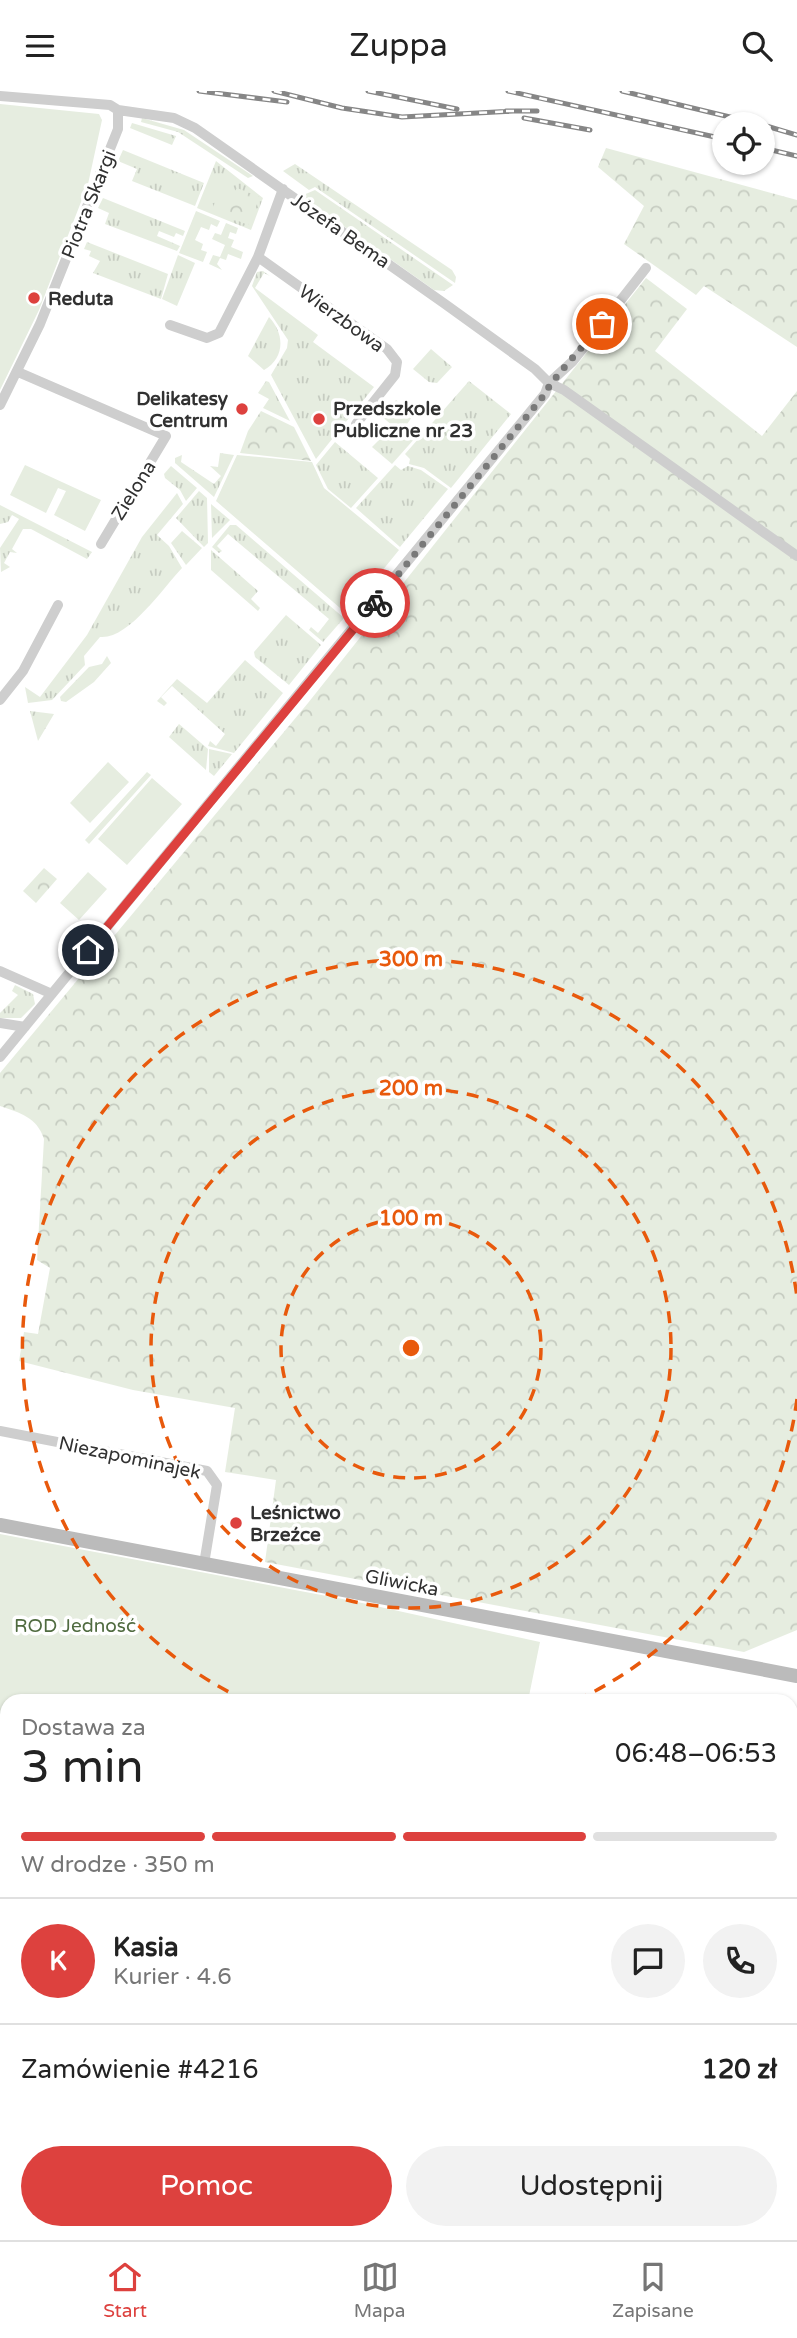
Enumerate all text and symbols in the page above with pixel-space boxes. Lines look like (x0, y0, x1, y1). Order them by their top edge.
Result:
icon: menu (21, 27, 59, 65)
text: Zuppa (349, 27, 448, 65)
icon: search (738, 27, 776, 65)
map controls (712, 112, 775, 175)
button: locate (712, 112, 775, 175)
street label: Piotra Skargi (57, 147, 121, 262)
street label: Józefa Bema (287, 189, 394, 273)
street label: Wierzbowa (294, 280, 388, 357)
place label: Reduta (48, 288, 114, 310)
marker: Reduta (26, 290, 42, 306)
pin (572, 294, 632, 354)
icon: bag (583, 305, 621, 343)
place label: Delikatesy Centrum (136, 388, 229, 432)
place label: Przedszkole Publiczne nr 23 (333, 398, 473, 442)
marker: Delikatesy Centrum (234, 401, 250, 417)
marker: Przedszkole Publiczne nr 23 (311, 411, 327, 427)
street label: Zielona (107, 457, 161, 524)
courier (340, 568, 410, 638)
icon: bike (356, 584, 394, 622)
pin (58, 920, 118, 980)
icon: home (69, 931, 107, 969)
text: 300 m (379, 947, 443, 972)
text: 200 m (379, 1076, 443, 1101)
text: 100 m (379, 1206, 443, 1231)
centre of rings (399, 1336, 423, 1360)
street label: Niezapominajek (57, 1432, 203, 1484)
place label: Leśnictwo Brzeźce (250, 1502, 341, 1546)
marker: Leśnictwo Brzeźce (228, 1515, 244, 1531)
street label: Gliwicka (363, 1565, 441, 1601)
park label: ROD Jedność (14, 1615, 136, 1637)
text: Dostawa za (21, 1714, 146, 1742)
text: 06:48–06:53 (615, 1738, 777, 1769)
text: 3 min (21, 1740, 144, 1795)
text: W drodze · 350 m (21, 1851, 215, 1879)
button: chat (611, 1924, 685, 1998)
button: phone (703, 1924, 777, 1998)
text: Kasia (113, 1932, 179, 1963)
text: K (49, 1946, 67, 1977)
text: Kurier · 4.6 (113, 1963, 232, 1991)
text: Zamówienie #4216 (21, 2054, 258, 2085)
text: 120 zł (702, 2054, 777, 2085)
button: Pomoc (21, 2146, 392, 2226)
button: Udostępnij (406, 2146, 777, 2226)
tab: Start (103, 2258, 147, 2322)
tab: Mapa (354, 2258, 405, 2322)
tab: Zapisane (612, 2258, 694, 2322)

